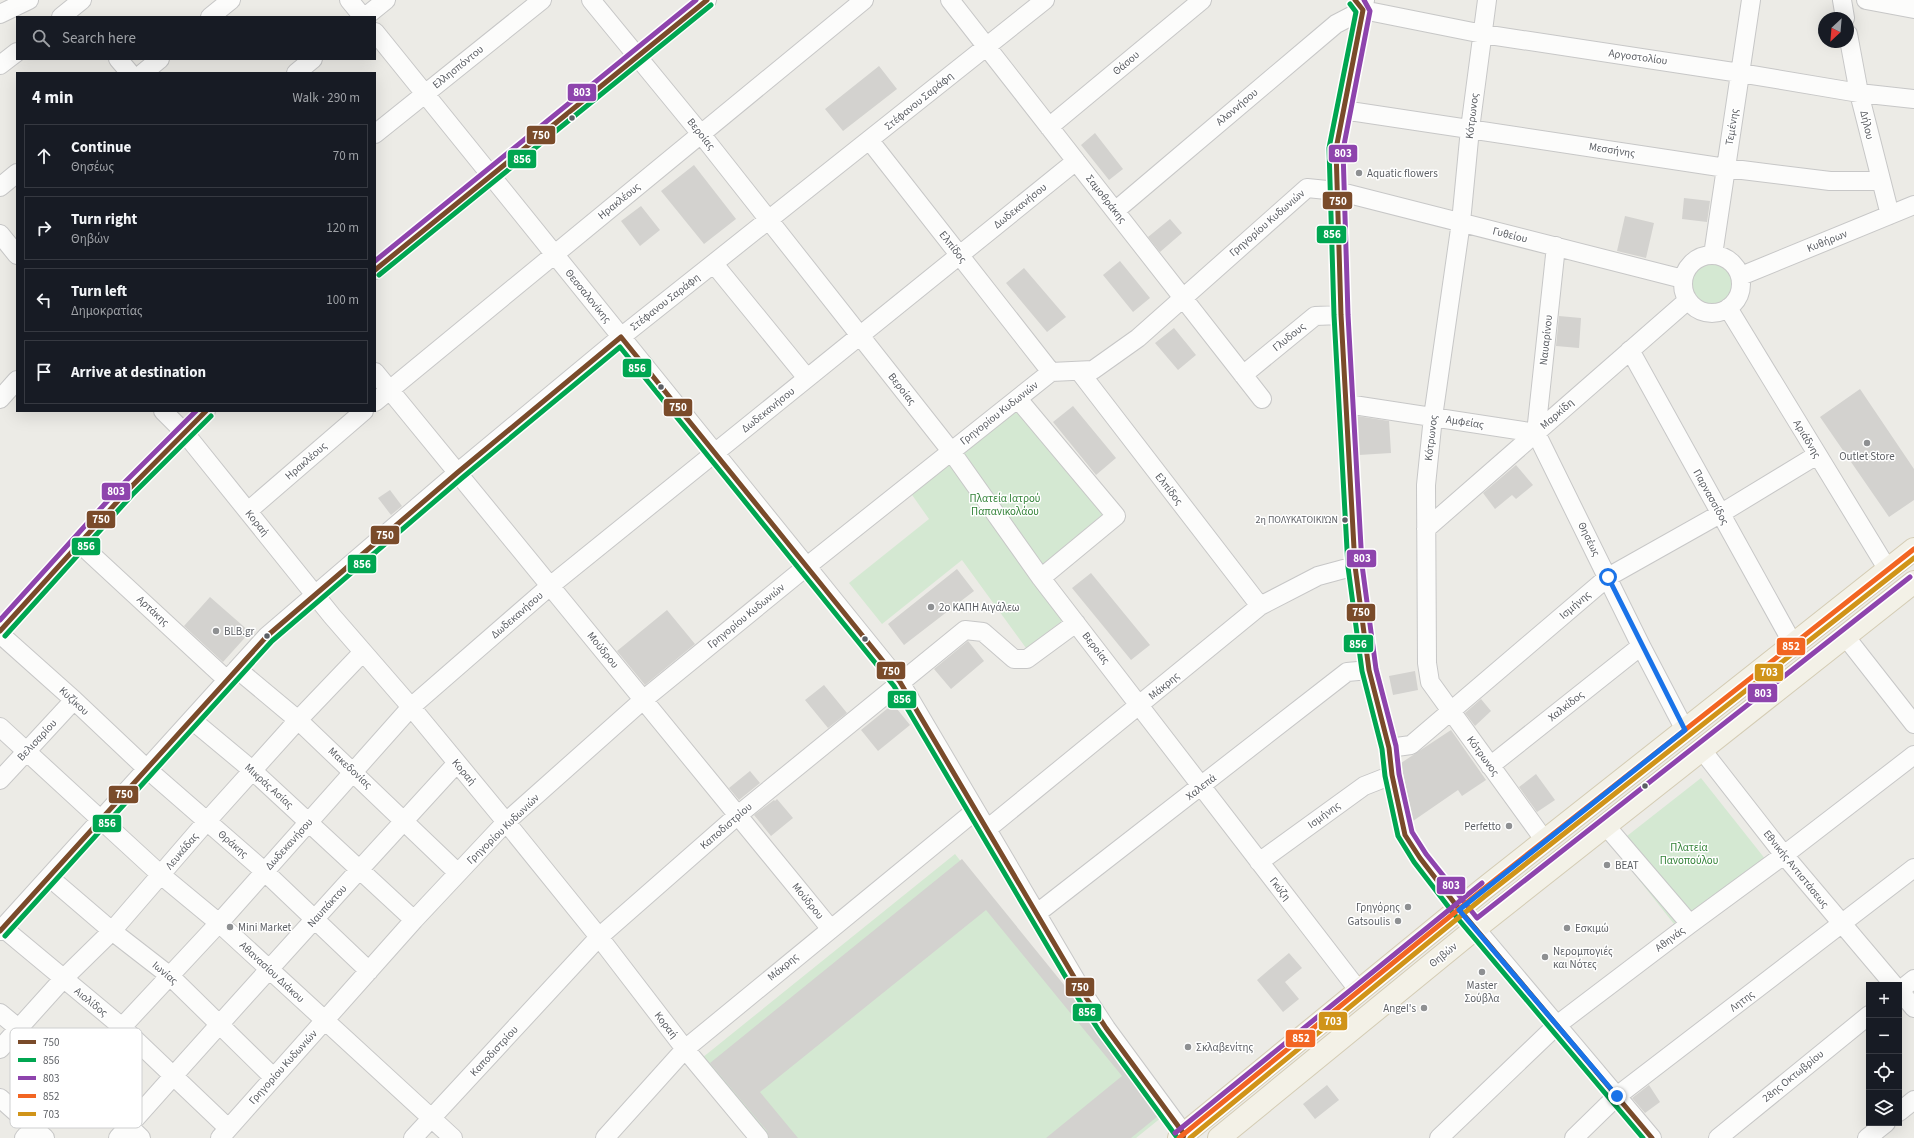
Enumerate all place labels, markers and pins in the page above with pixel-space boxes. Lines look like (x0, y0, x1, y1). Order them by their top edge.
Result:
unlabelled marker (567, 113, 577, 123)
place label: Aquatic flowers (1367, 166, 1438, 181)
marker: Aquatic flowers (1354, 168, 1364, 178)
unlabelled marker (656, 382, 666, 392)
marker: Outlet Store (1862, 438, 1872, 448)
place label: Outlet Store (1839, 449, 1895, 464)
place label: 2η ΠΟΛΥΚΑΤΟΙΚΙΏΝ (1256, 513, 1338, 527)
marker: 2η ΠΟΛΥΚΑΤΟΙΚΙΏΝ (1340, 515, 1350, 525)
place label: 2ο ΚΑΠΗ Αιγάλεω (939, 600, 1020, 615)
marker: 2ο ΚΑΠΗ Αιγάλεω (926, 602, 936, 612)
place label: BLB.gr (224, 624, 255, 639)
marker: BLB.gr (211, 626, 221, 636)
unlabelled marker (262, 631, 272, 641)
unlabelled marker (860, 634, 870, 644)
unlabelled marker (1640, 781, 1650, 791)
place label: Perfetto (1464, 819, 1501, 834)
marker: Perfetto (1504, 821, 1514, 831)
place label: ΒΕΑΤ (1615, 858, 1639, 873)
marker: ΒΕΑΤ (1602, 860, 1612, 870)
place label: Γρηγόρης (1356, 900, 1400, 915)
marker: Γρηγόρης (1403, 902, 1413, 912)
place label: Gatsoulis (1348, 914, 1390, 929)
marker: Gatsoulis (1393, 916, 1403, 926)
place label: Mini Market (238, 920, 292, 935)
place label: Εσκιμώ (1575, 921, 1609, 936)
marker: Mini Market (225, 922, 235, 932)
marker: Εσκιμώ (1562, 923, 1572, 933)
place label: Νερομπογιές και Νότες (1553, 944, 1613, 972)
marker: Νερομπογιές και Νότες (1540, 952, 1550, 962)
marker: Master Σούβλα (1477, 967, 1487, 977)
place label: Master Σούβλα (1464, 978, 1500, 1006)
place label: Angel's (1383, 1001, 1416, 1016)
marker: Angel's (1419, 1003, 1429, 1013)
place label: Σκλαβενίτης (1196, 1040, 1254, 1055)
marker: Σκλαβενίτης (1183, 1042, 1193, 1052)

